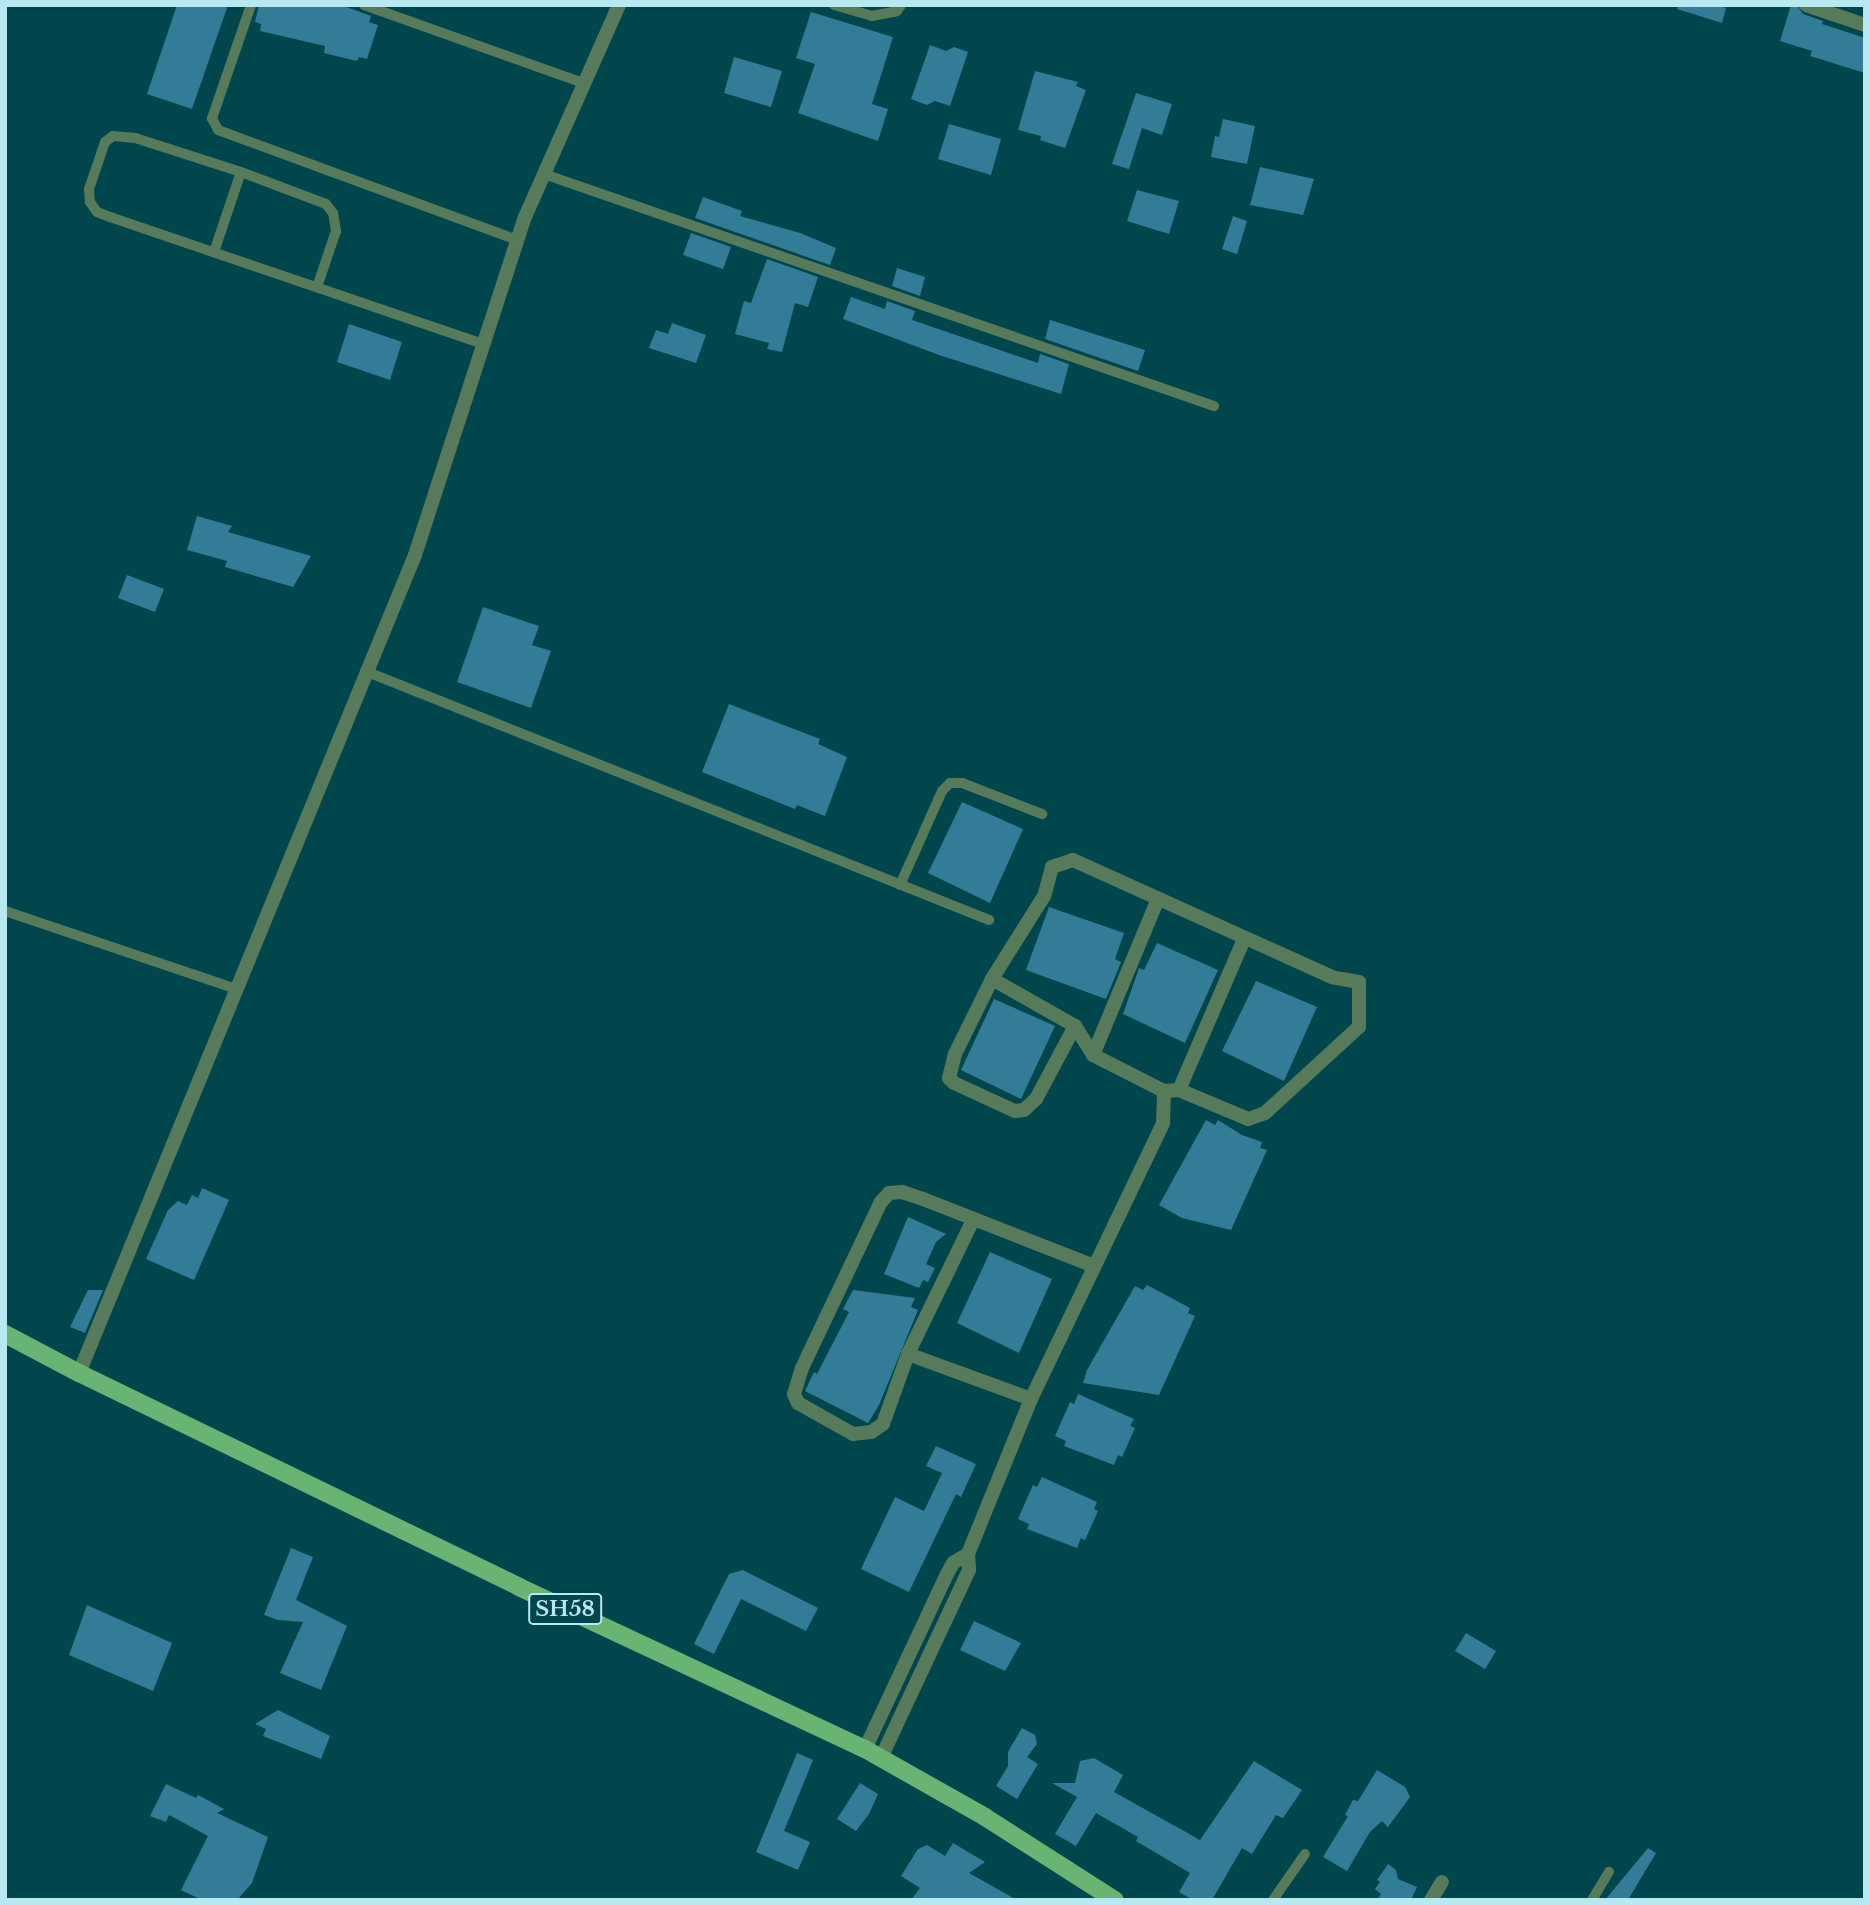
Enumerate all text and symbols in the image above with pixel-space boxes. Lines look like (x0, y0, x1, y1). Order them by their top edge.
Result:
road number: SH58 (526, 1592, 604, 1626)

